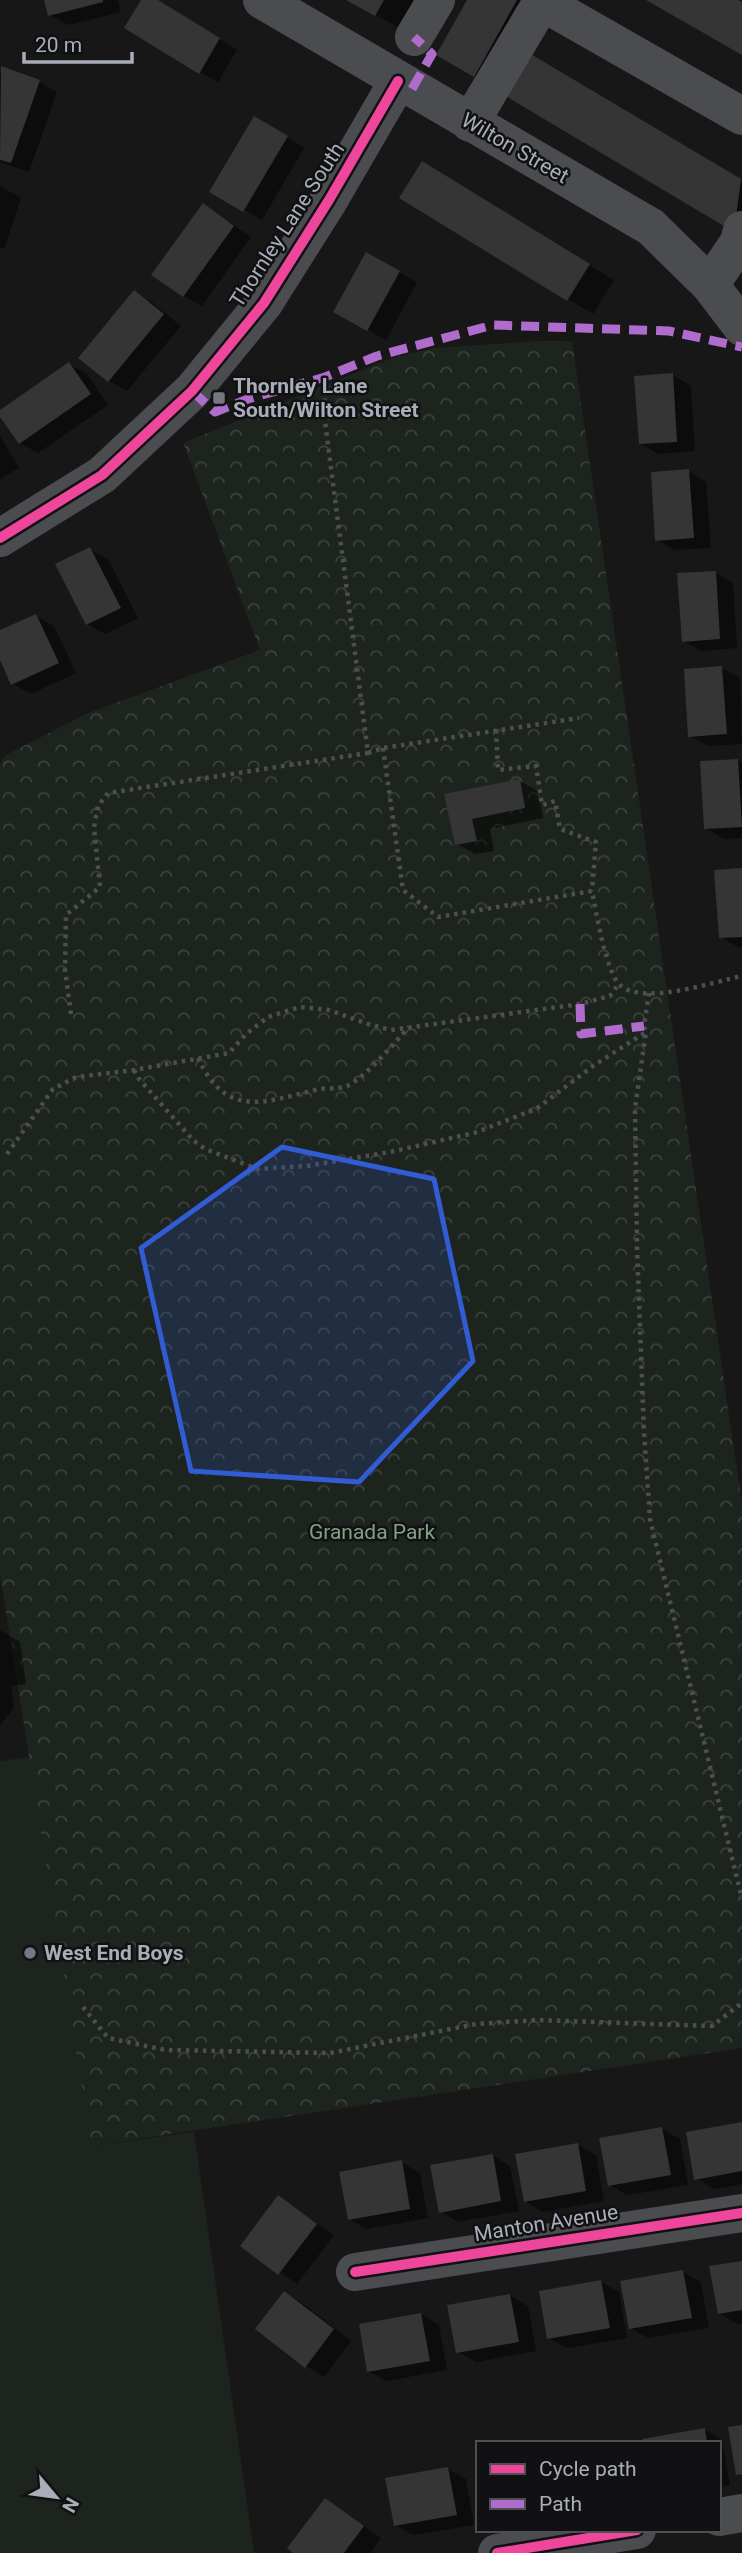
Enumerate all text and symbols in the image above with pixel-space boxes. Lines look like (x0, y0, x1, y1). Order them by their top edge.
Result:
scale bar (24, 21, 133, 65)
text: 20 m (35, 33, 82, 57)
street label: Wilton Street (457, 108, 573, 188)
street label: Thornley Lane South (225, 138, 349, 312)
place label: Thornley Lane South/Wilton Street (233, 374, 419, 422)
marker: Thornley Lane South/Wilton Street (211, 390, 227, 406)
park label: Granada Park (309, 1520, 435, 1544)
place label: West End Boys (44, 1941, 184, 1965)
marker: West End Boys (22, 1945, 38, 1961)
street label: Manton Avenue (472, 2200, 620, 2246)
legend (476, 2441, 721, 2532)
text: Cycle path (539, 2457, 637, 2481)
north arrow (21, 2462, 91, 2532)
text: Path (539, 2492, 582, 2516)
text: N (57, 2494, 84, 2516)

